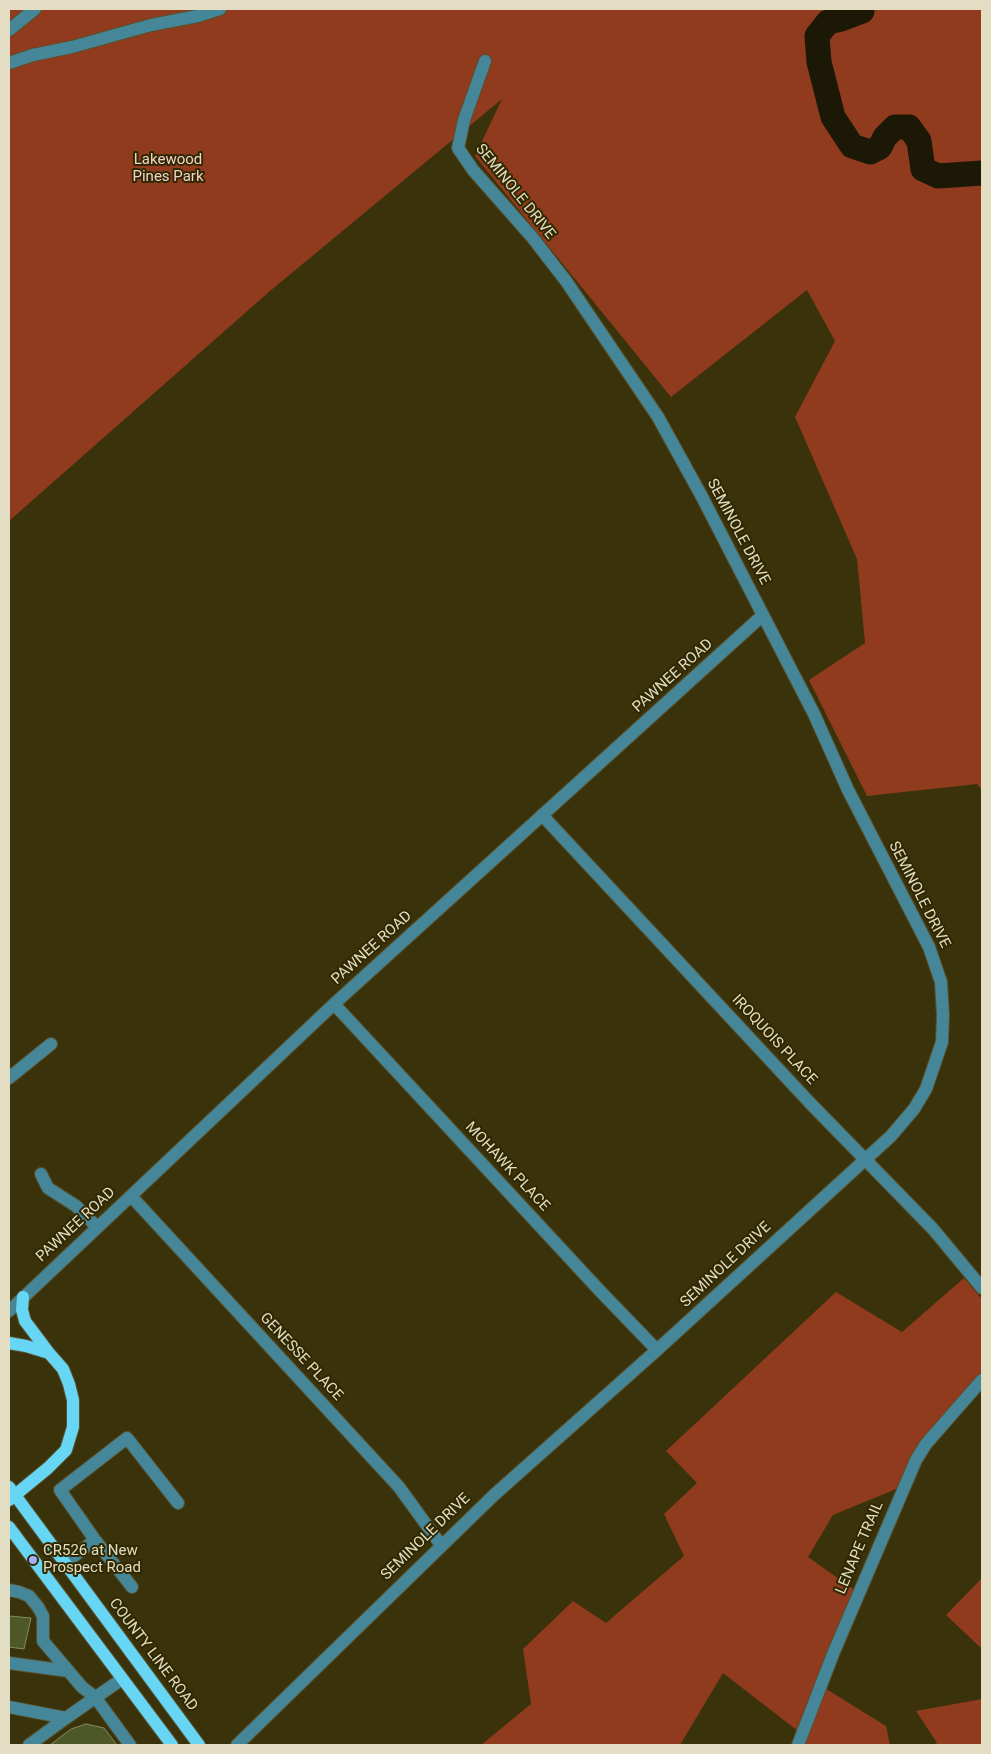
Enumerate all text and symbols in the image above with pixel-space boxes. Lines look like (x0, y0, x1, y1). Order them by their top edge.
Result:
street label: SEMINOLE DRIVE (471, 141, 559, 243)
park label: Lakewood Pines Park (132, 151, 204, 186)
street label: SEMINOLE DRIVE (703, 476, 773, 588)
street label: PAWNEE ROAD (629, 635, 717, 717)
street label: SEMINOLE DRIVE (884, 839, 954, 951)
street label: PAWNEE ROAD (328, 907, 416, 989)
street label: IROQUOIS PLACE (728, 991, 820, 1089)
street label: MOHAWK PLACE (461, 1119, 553, 1215)
street label: PAWNEE ROAD (33, 1184, 119, 1266)
street label: SEMINOLE DRIVE (677, 1218, 775, 1312)
street label: GENESSE PLACE (256, 1309, 346, 1405)
street label: SEMINOLE DRIVE (378, 1490, 474, 1584)
street label: LENAPE TRAIL (832, 1499, 888, 1597)
place label: CR526 at New Prospect Road (43, 1542, 141, 1577)
marker: CR526 at New Prospect Road (27, 1554, 39, 1566)
street label: COUNTY LINE ROAD (105, 1595, 201, 1715)

